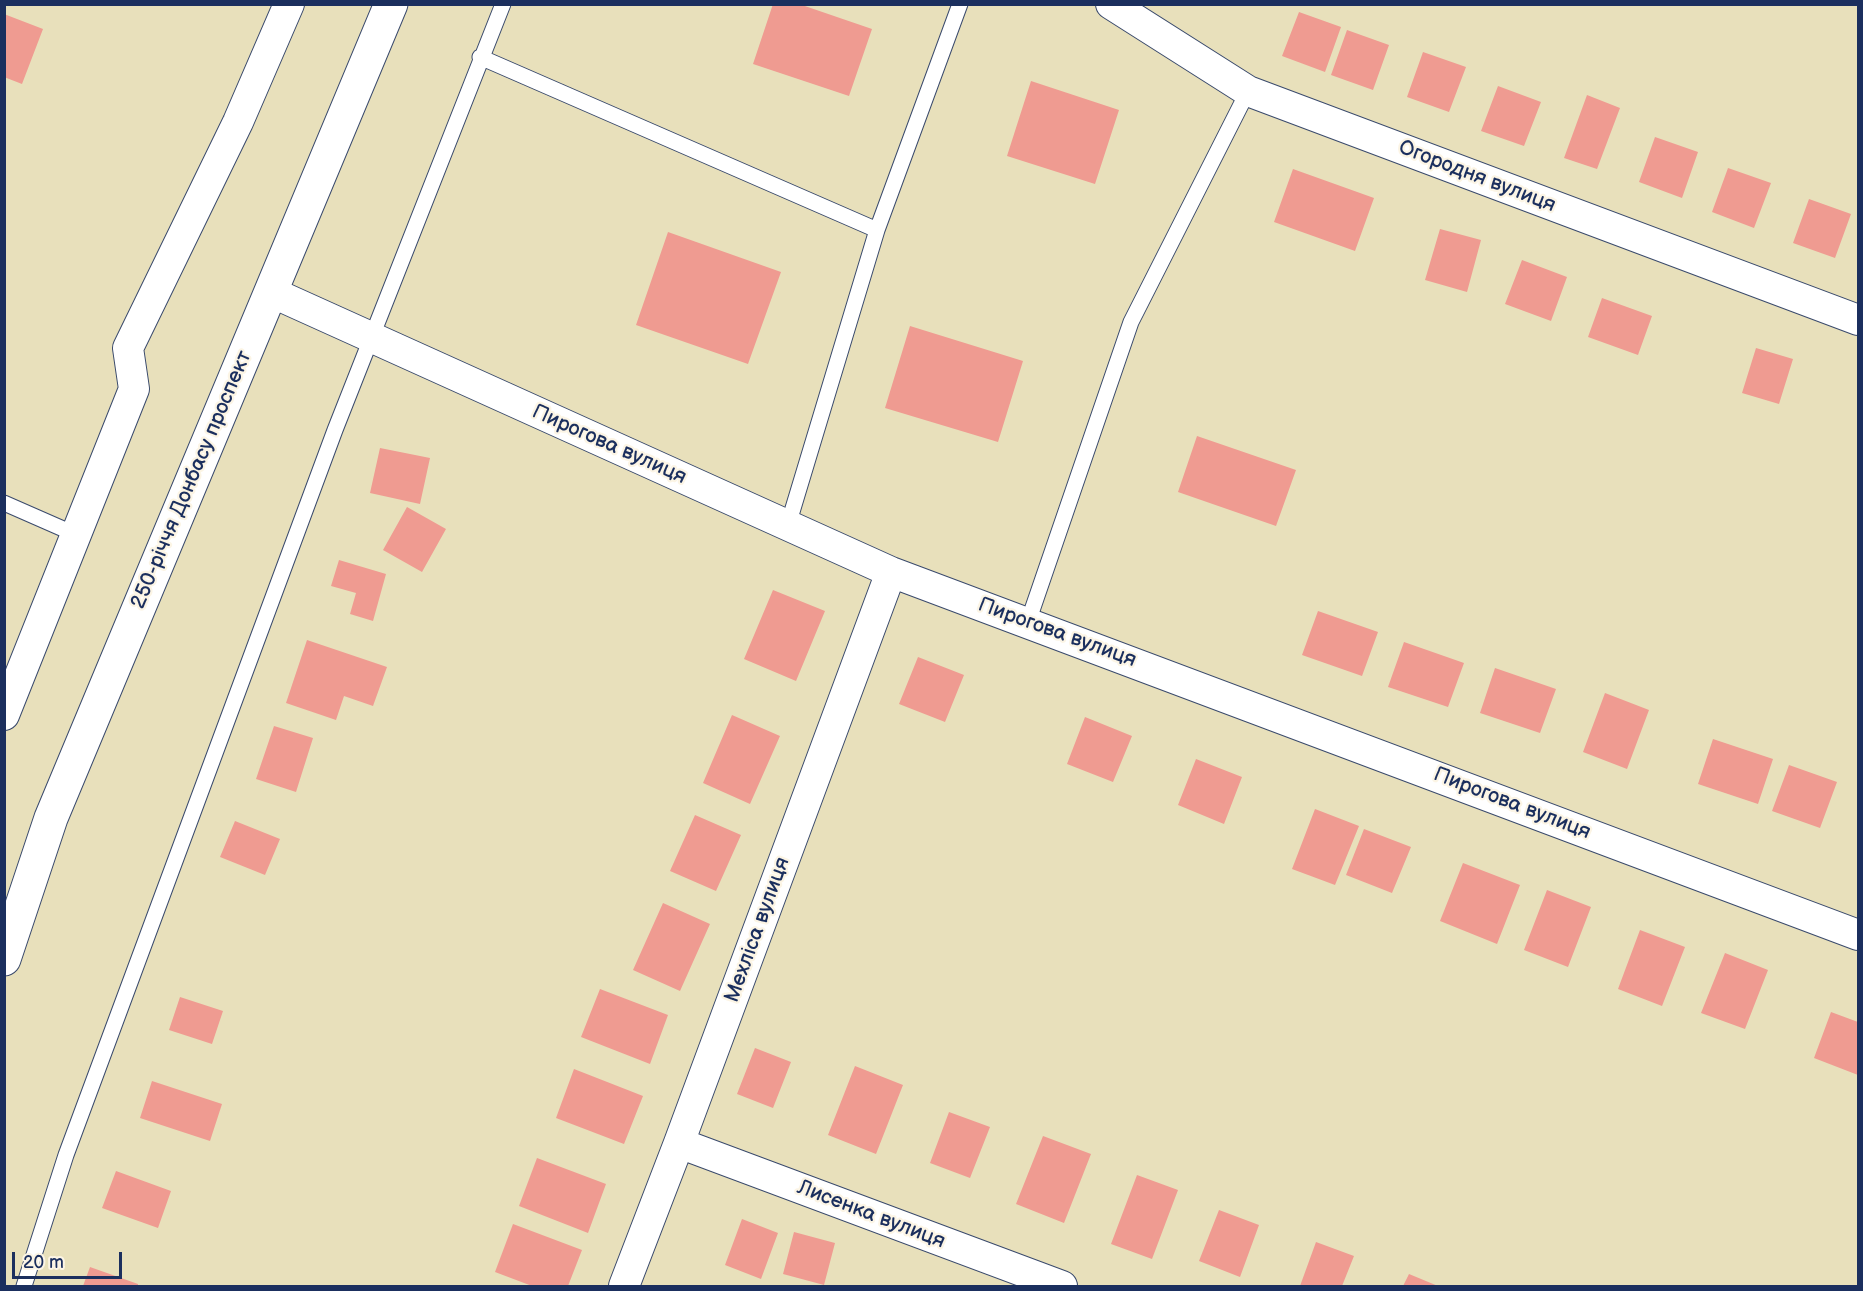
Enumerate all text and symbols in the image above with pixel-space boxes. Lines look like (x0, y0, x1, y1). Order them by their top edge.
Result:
street label: Огородня вулиця (1395, 135, 1559, 219)
street label: 250-річчя Донбасу проспект (126, 347, 258, 613)
street label: Пирогова вулиця (528, 400, 690, 490)
street label: Пирогова вулиця (975, 593, 1139, 673)
street label: Пирогова вулиця (1430, 762, 1594, 846)
street label: Мехліса вулиця (720, 854, 796, 1006)
street label: Лисенка вулиця (794, 1175, 948, 1255)
scale bar (15, 1240, 124, 1278)
text: 20 m (23, 1252, 64, 1273)

